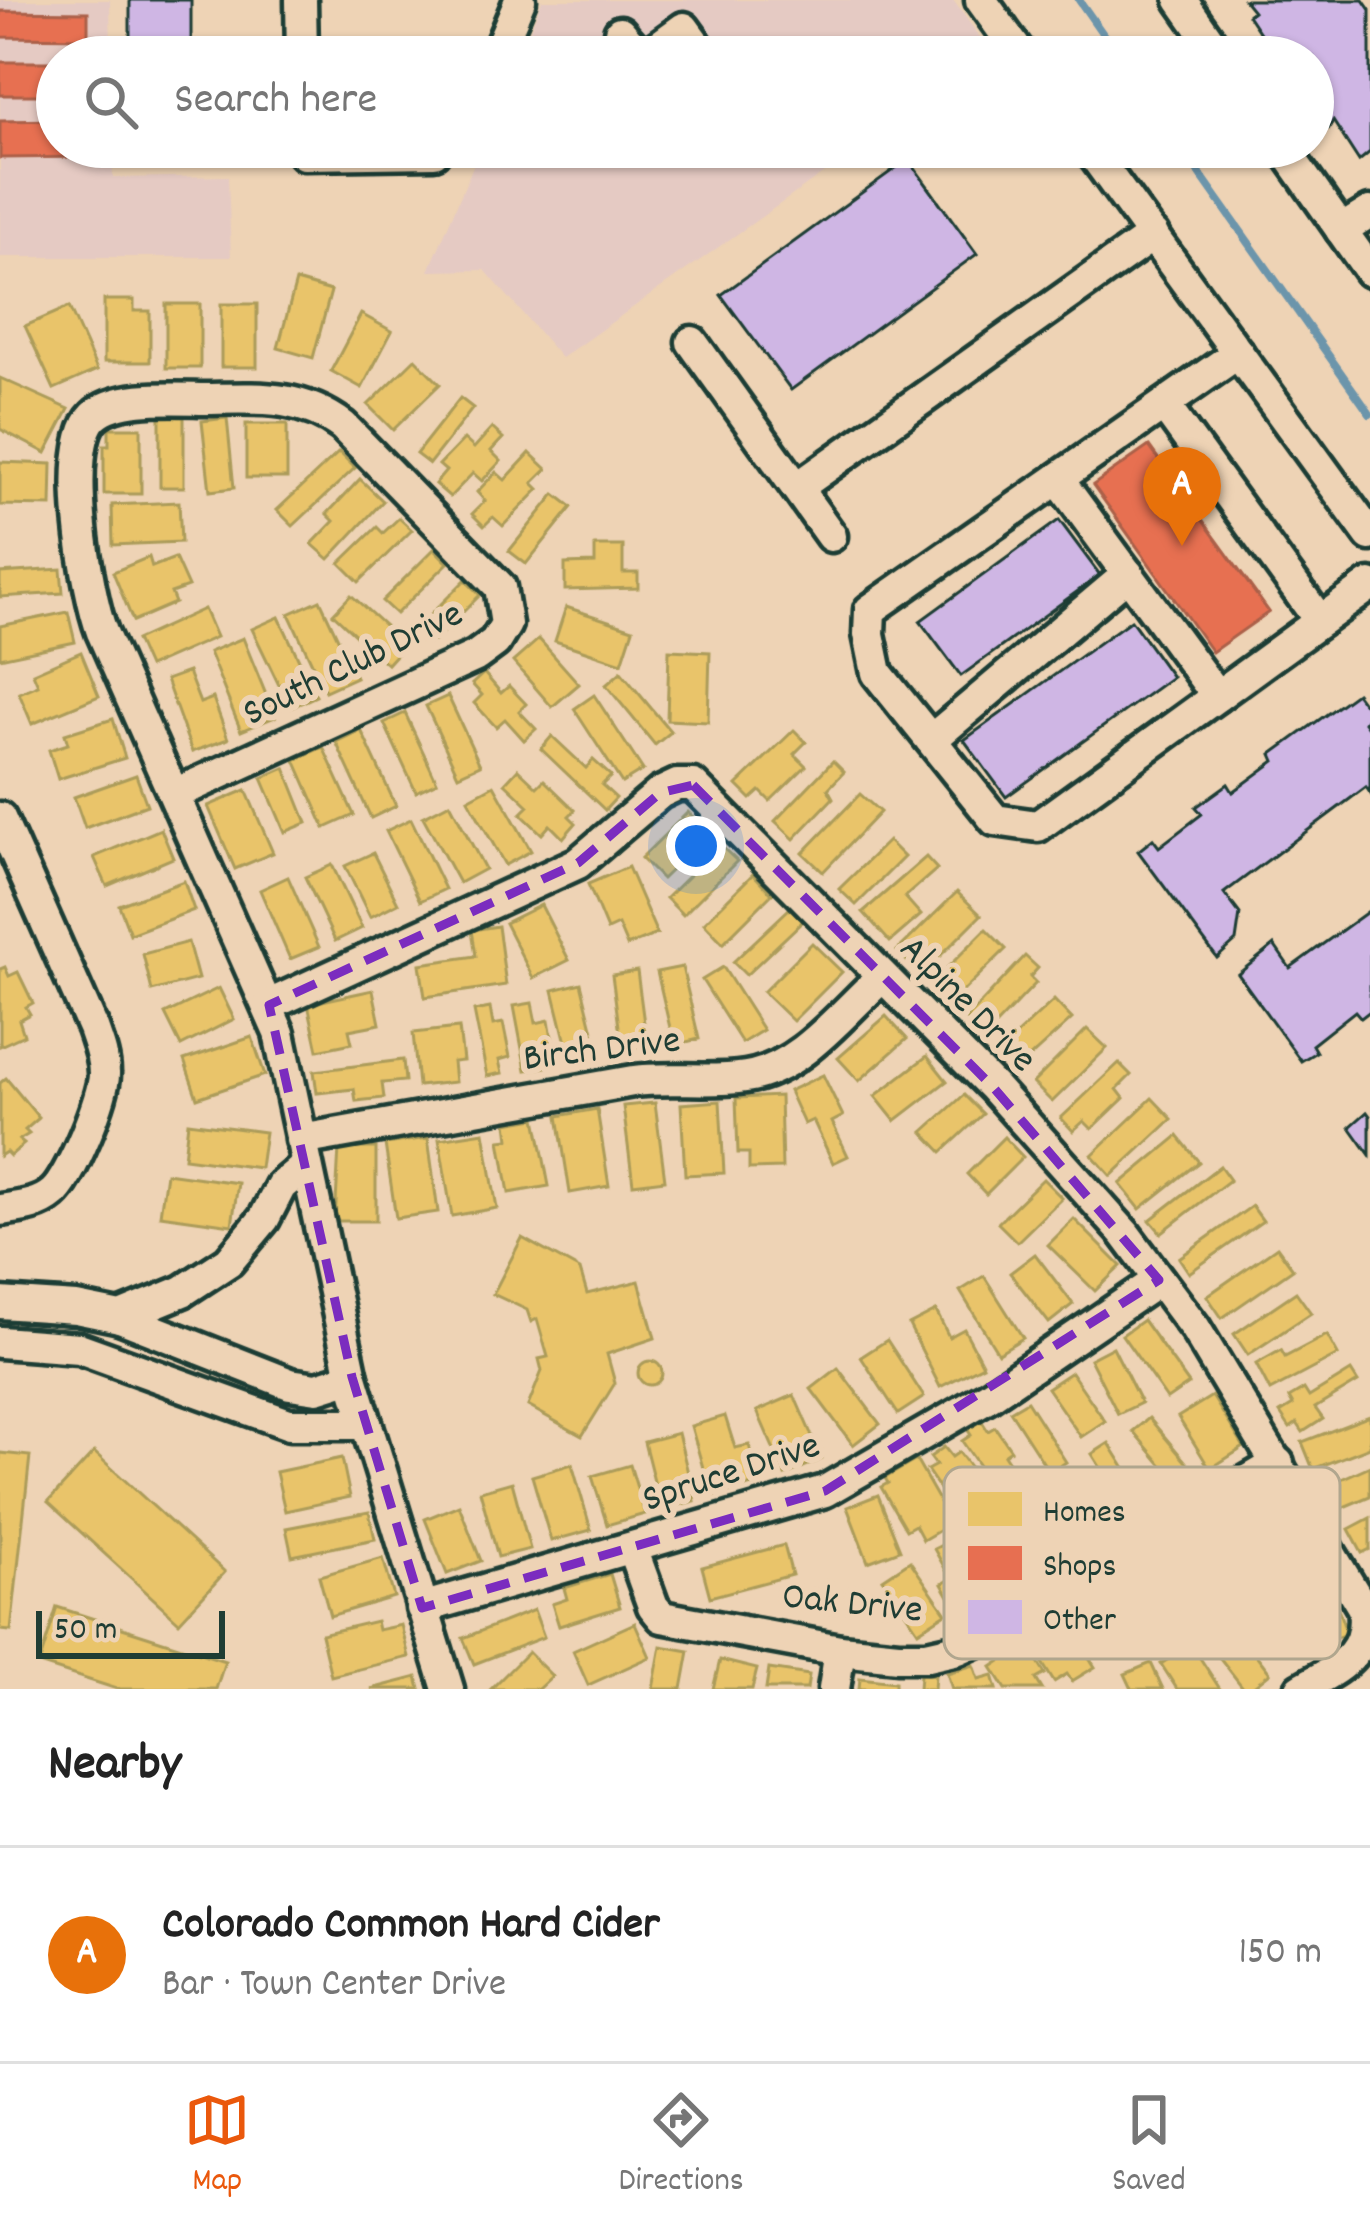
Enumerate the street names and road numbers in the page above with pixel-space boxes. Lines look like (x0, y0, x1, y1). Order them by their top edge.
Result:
street label: South Club Drive (235, 589, 473, 743)
street label: Alpine Drive (885, 925, 1047, 1087)
street label: Birch Drive (520, 1015, 684, 1089)
street label: Spruce Drive (636, 1421, 828, 1529)
street label: Oak Drive (779, 1571, 925, 1641)

